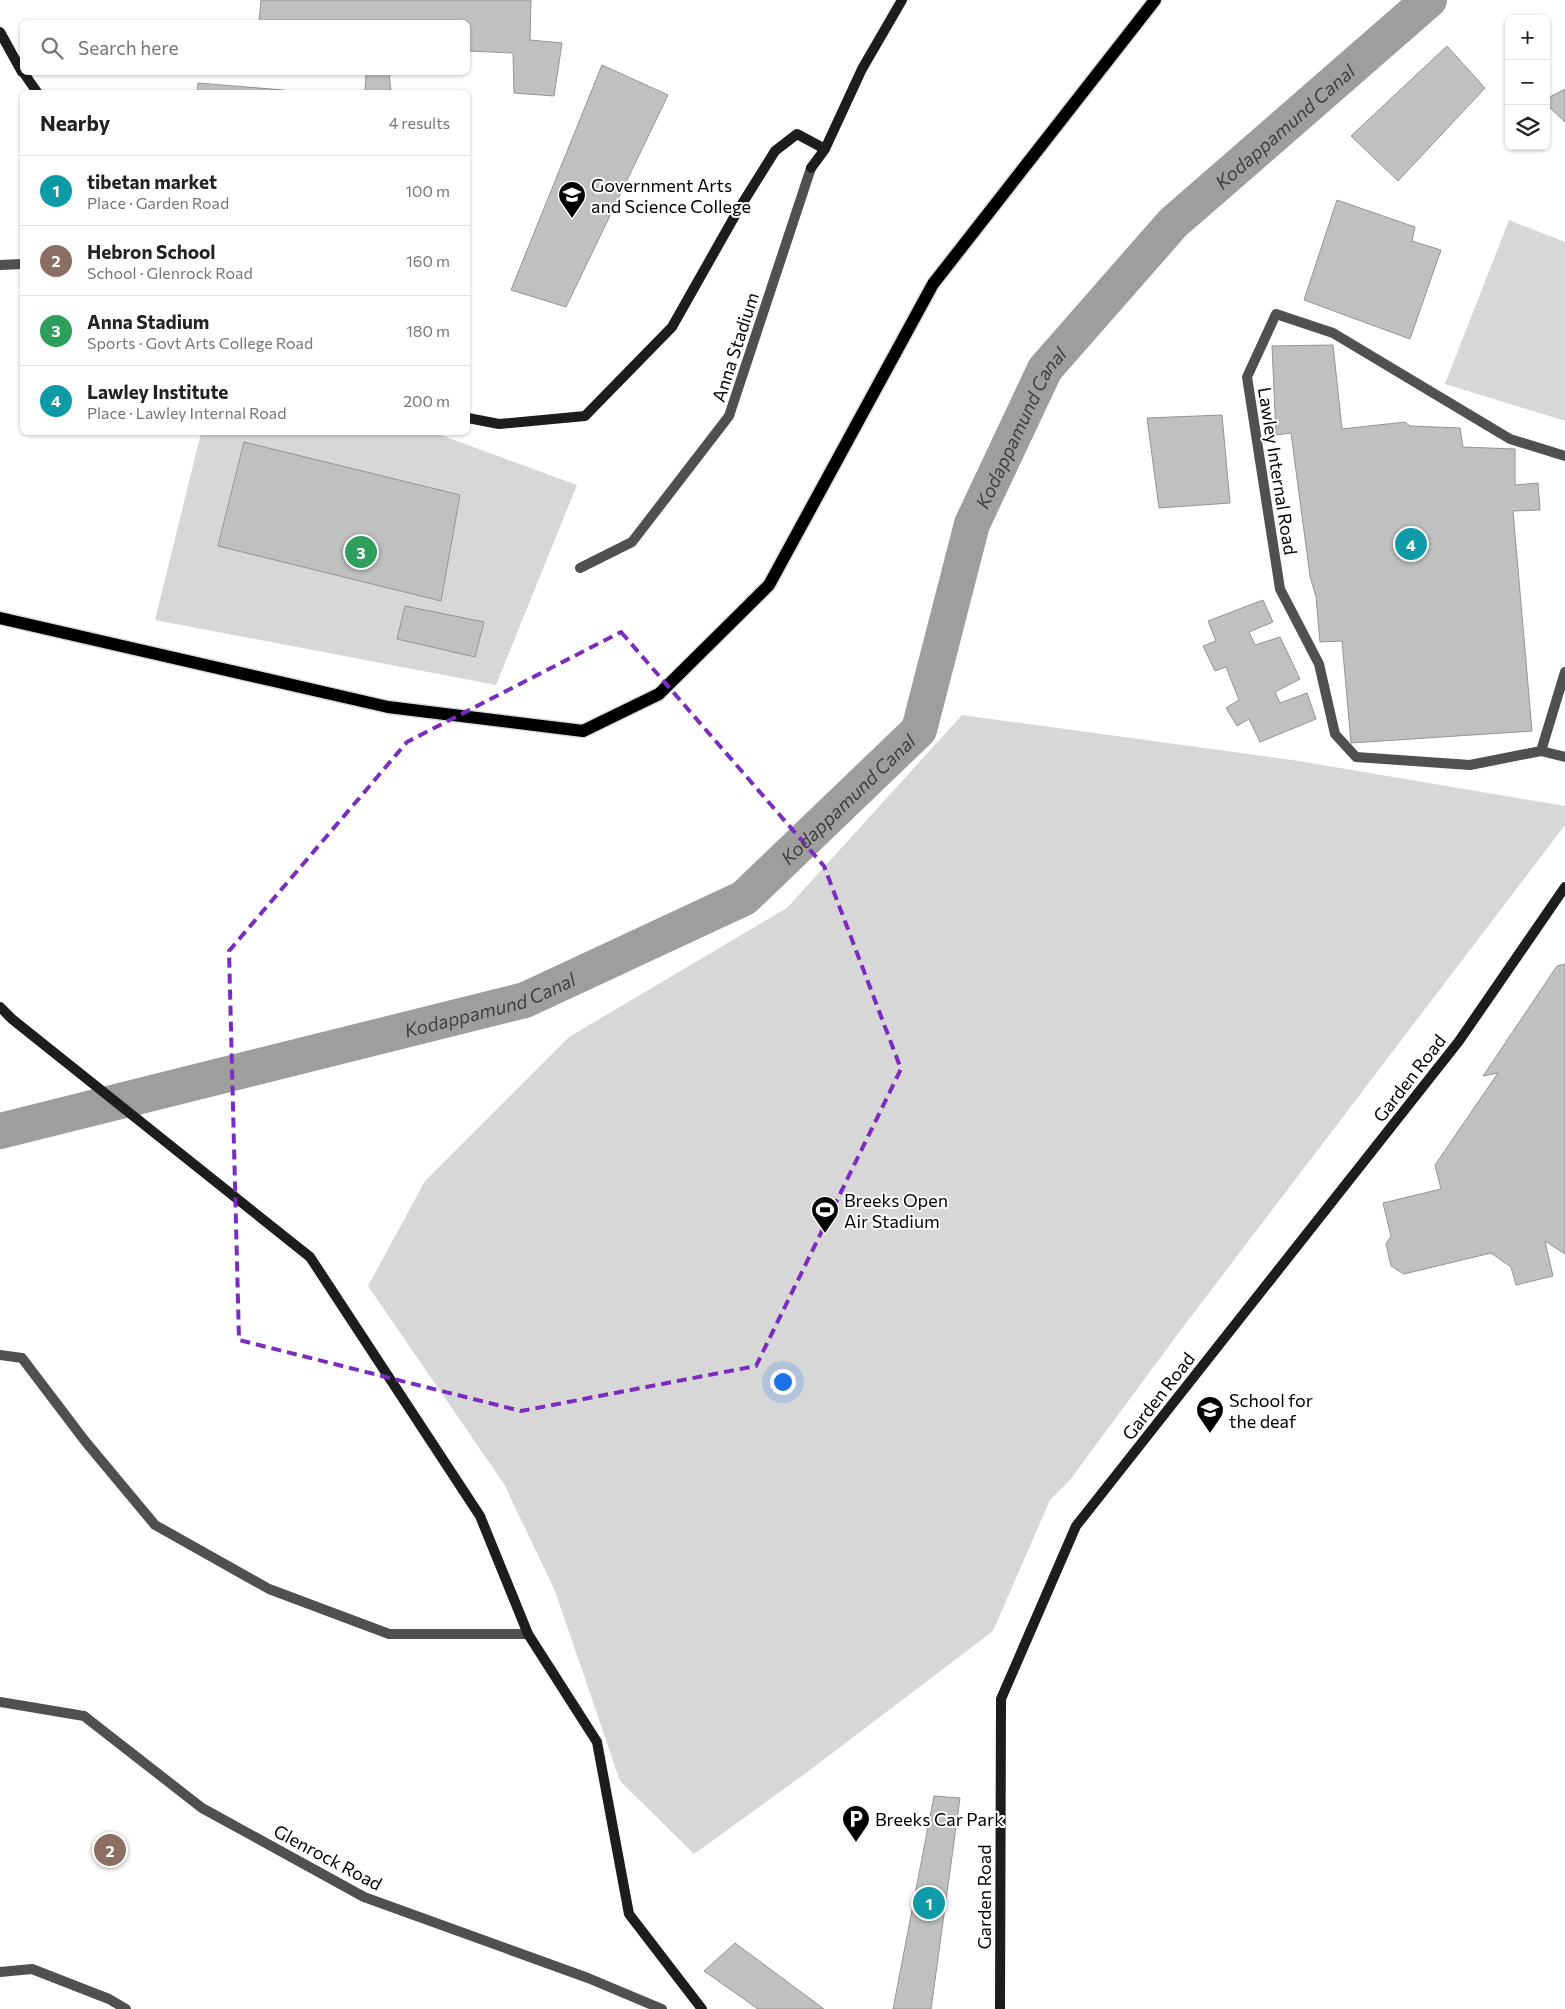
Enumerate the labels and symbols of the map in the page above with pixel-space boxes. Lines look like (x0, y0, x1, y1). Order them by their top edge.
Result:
water label: Kodappamund Canal (1210, 58, 1360, 193)
place label: Government Arts and Science College (591, 174, 751, 217)
school or university icon: Government Arts and Science College (557, 180, 587, 219)
street label: Anna Stadium (707, 289, 763, 405)
water label: Kodappamund Canal (970, 341, 1071, 512)
street label: Lawley Internal Road (1254, 386, 1302, 556)
pin: 4 (1395, 525, 1427, 563)
pin: 3 (345, 533, 377, 571)
water label: Kodappamund Canal (775, 728, 920, 869)
water label: Kodappamund Canal (402, 966, 580, 1041)
street label: Garden Road (1368, 1030, 1450, 1126)
place label: Breeks Open Air Stadium (844, 1189, 948, 1232)
sports icon: Breeks Open Air Stadium (810, 1195, 840, 1234)
street label: Garden Road (1117, 1348, 1199, 1444)
your location (770, 1369, 796, 1395)
place label: School for the deaf (1229, 1389, 1313, 1432)
school or university icon: School for the deaf (1195, 1395, 1225, 1434)
parking icon: Breeks Car Park (841, 1804, 871, 1843)
place label: Breeks Car Park (875, 1808, 1004, 1830)
street label: Glenrock Road (270, 1819, 386, 1895)
pin: 2 (94, 1831, 126, 1869)
street label: Garden Road (973, 1844, 995, 1950)
pin: 1 (913, 1884, 945, 1922)

